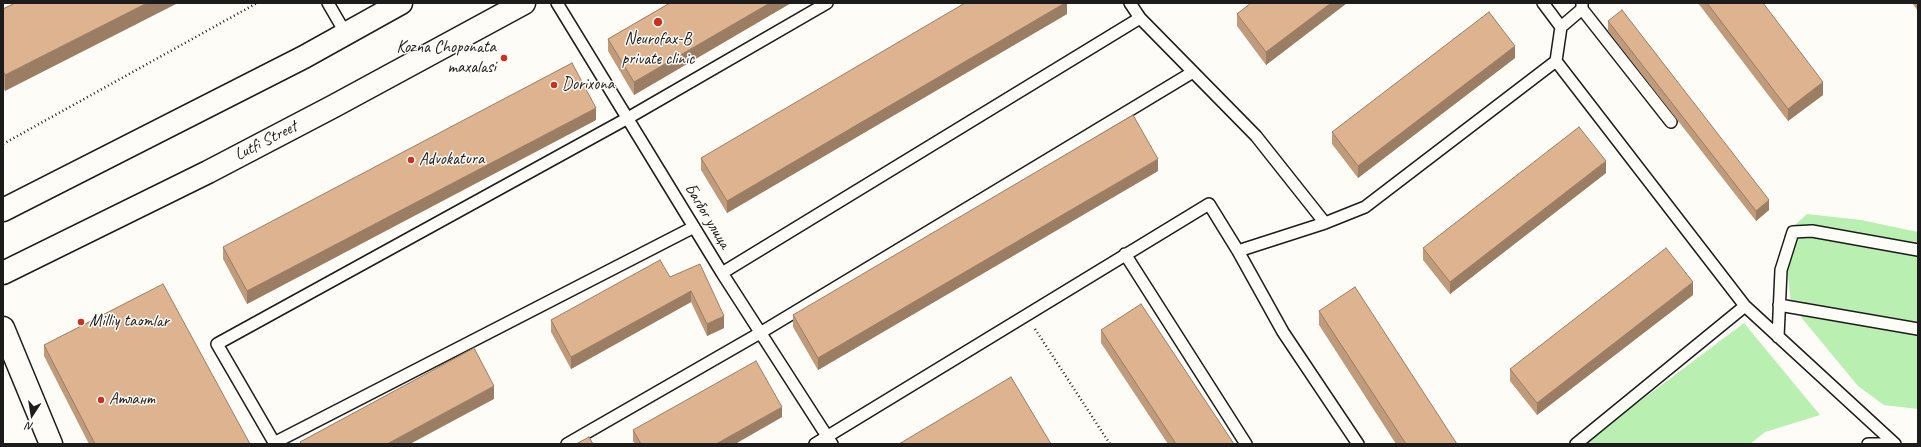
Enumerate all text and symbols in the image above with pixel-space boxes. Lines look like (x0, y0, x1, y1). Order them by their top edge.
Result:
marker: Neurofax-B private clinic (652, 16, 664, 28)
place label: Neurofax-B private clinic (622, 30, 694, 70)
place label: Kozna Choponata maxalasi (396, 38, 496, 78)
marker: Kozna Choponata maxalasi (499, 53, 509, 63)
place label: Dorixona (562, 75, 614, 95)
marker: Dorixona (549, 80, 559, 90)
street label: Lutfi Street (231, 117, 301, 165)
place label: Advokatura (419, 150, 484, 170)
marker: Advokatura (406, 155, 416, 165)
street label: Багбог улица (680, 180, 734, 252)
place label: Milliy taomlar (89, 312, 169, 332)
marker: Milliy taomlar (76, 317, 86, 327)
place label: Атлант (109, 390, 154, 410)
north arrow (12, 395, 52, 435)
marker: Атлант (96, 395, 106, 405)
text: N (25, 419, 34, 434)

